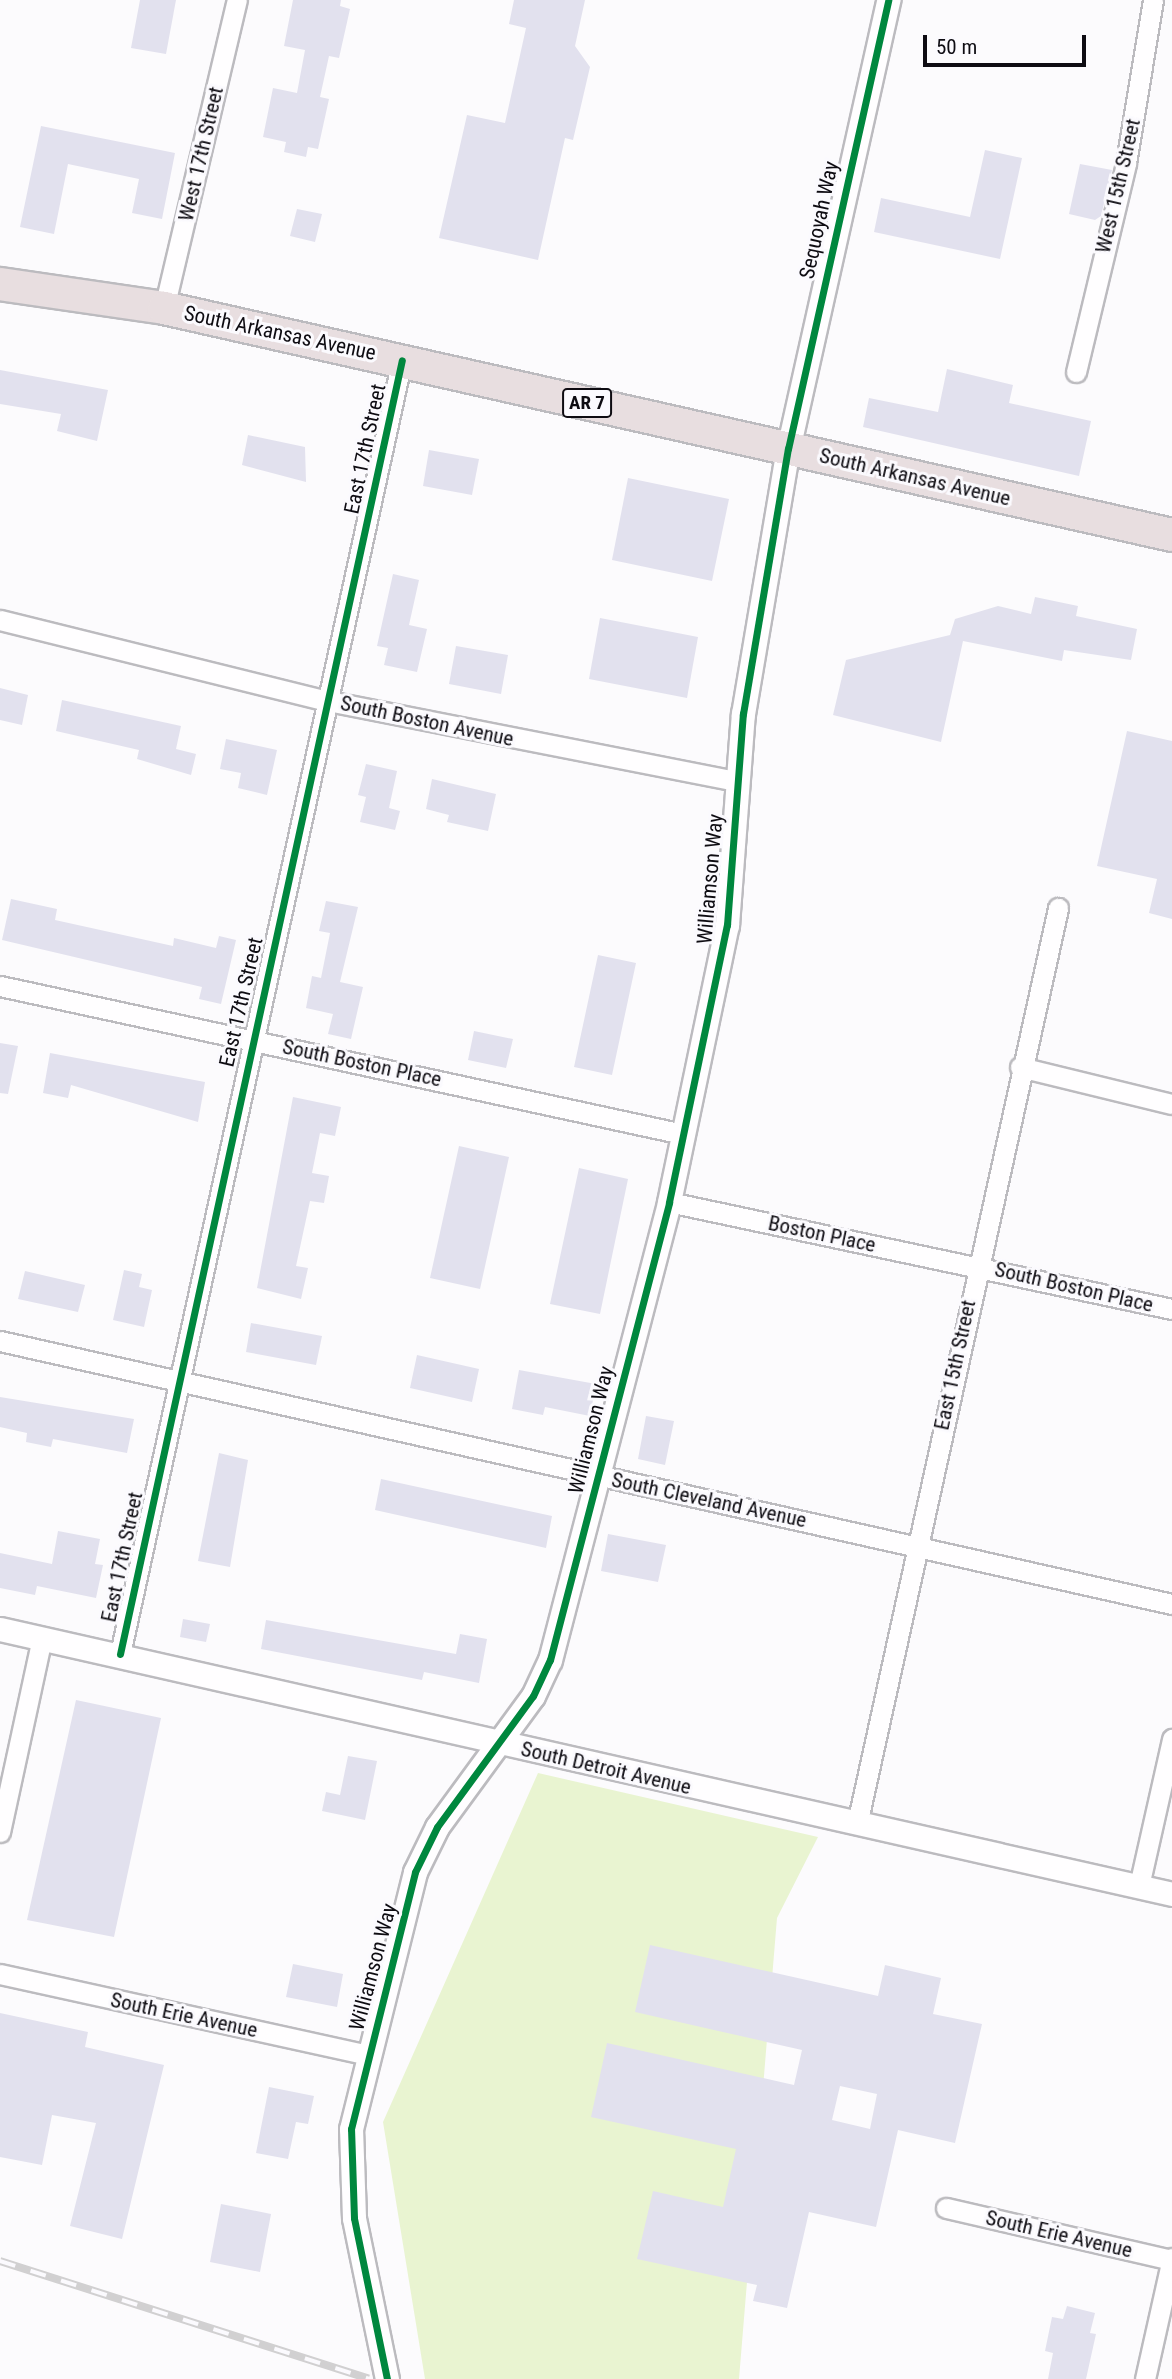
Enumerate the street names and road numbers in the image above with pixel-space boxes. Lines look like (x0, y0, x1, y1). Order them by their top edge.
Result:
street label: West 17th Street (173, 84, 229, 224)
street label: West 15th Street (1090, 116, 1146, 256)
street label: Sequoyah Way (794, 159, 844, 281)
street label: South Arkansas Avenue (182, 300, 378, 366)
street label: East 17th Street (339, 382, 391, 516)
road number: AR 7 (561, 388, 613, 418)
street label: South Arkansas Avenue (817, 443, 1013, 511)
street label: South Boston Avenue (338, 690, 516, 752)
street label: Williamson Way (692, 813, 728, 945)
street label: East 17th Street (214, 935, 268, 1069)
street label: South Boston Place (280, 1034, 444, 1092)
street label: Boston Place (766, 1210, 878, 1258)
street label: South Boston Place (992, 1257, 1156, 1317)
street label: East 15th Street (929, 1298, 981, 1432)
street label: Williamson Way (563, 1364, 619, 1496)
street label: South Cleveland Avenue (609, 1467, 809, 1533)
street label: East 17th Street (96, 1490, 148, 1624)
street label: South Detroit Avenue (518, 1736, 694, 1800)
street label: Williamson Way (344, 1901, 402, 2033)
street label: South Erie Avenue (108, 1987, 260, 2043)
street label: South Erie Avenue (983, 2205, 1135, 2263)

